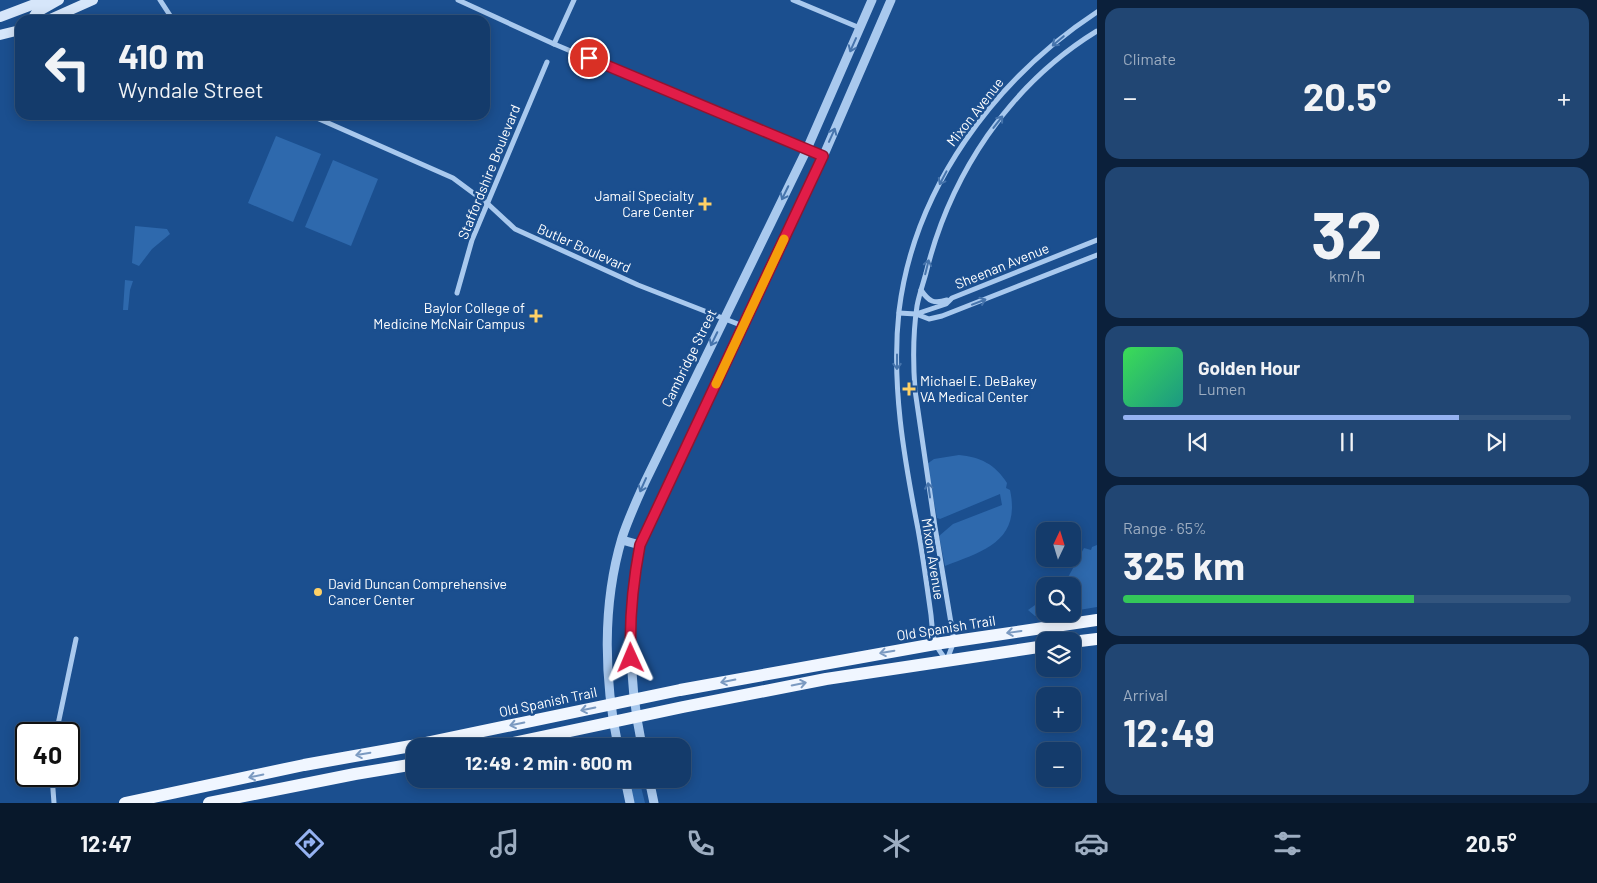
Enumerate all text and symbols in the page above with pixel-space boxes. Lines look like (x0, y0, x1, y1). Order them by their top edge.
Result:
text: 410 m (118, 34, 204, 76)
icon: left (35, 35, 100, 100)
one-way arrow (1052, 35, 1065, 46)
pin (568, 37, 610, 79)
one-way arrow (847, 37, 857, 52)
icon: arrive (575, 44, 603, 72)
text: Climate (1123, 49, 1176, 68)
text: 20.5° (1303, 73, 1391, 119)
street label: Mixon Avenue (943, 74, 1007, 149)
text: Wyndale Street (118, 76, 263, 102)
text: − (1123, 80, 1137, 114)
text: + (1557, 80, 1571, 114)
street label: Staffordshire Boulevard (454, 102, 523, 242)
one-way arrow (992, 116, 1003, 129)
one-way arrow (828, 128, 838, 143)
one-way arrow (938, 170, 948, 185)
one-way arrow (780, 185, 790, 200)
place label: Jamail Specialty Care Center (594, 187, 695, 220)
text: 32 (1311, 194, 1383, 272)
marker: Jamail Specialty Care Center (698, 197, 712, 211)
street label: Butler Boulevard (535, 219, 634, 276)
street label: Sheenan Avenue (952, 239, 1051, 292)
one-way arrow (923, 259, 932, 275)
text: km/h (1329, 266, 1365, 285)
one-way arrow (971, 297, 986, 307)
place label: Baylor College of Medicine McNair Campus (373, 299, 525, 332)
street label: Cambridge Street (657, 306, 720, 410)
marker: Baylor College of Medicine McNair Campus (529, 309, 543, 323)
one-way arrow (709, 331, 718, 346)
one-way arrow (893, 354, 902, 370)
text: Golden Hour (1198, 356, 1300, 379)
place label: Michael E. DeBakey VA Medical Center (920, 372, 1037, 405)
text: Lumen (1198, 379, 1246, 398)
marker: Michael E. DeBakey VA Medical Center (902, 382, 916, 396)
icon: previous (1184, 428, 1212, 456)
icon: pause (1333, 428, 1361, 456)
icon: next (1482, 428, 1510, 456)
one-way arrow (638, 477, 648, 492)
one-way arrow (924, 482, 934, 498)
street label: Mixon Avenue (919, 517, 948, 601)
text: Range · 65% (1123, 518, 1206, 537)
north arrow (1036, 522, 1081, 568)
map controls (1036, 522, 1081, 787)
text: 325 km (1123, 542, 1245, 588)
place label: David Duncan Comprehensive Cancer Center (328, 575, 507, 608)
button: search (1036, 577, 1081, 622)
marker: David Duncan Comprehensive Cancer Center (312, 586, 324, 598)
street label: Old Spanish Trail (895, 611, 997, 644)
one-way arrow (1006, 628, 1022, 638)
position arrow (604, 631, 656, 683)
button: layers (1036, 632, 1081, 677)
one-way arrow (880, 648, 896, 658)
one-way arrow (720, 677, 736, 687)
one-way arrow (791, 679, 807, 689)
street label: Old Spanish Trail (497, 683, 599, 720)
text: Arrival (1123, 685, 1168, 704)
button: + (1036, 687, 1081, 732)
one-way arrow (580, 705, 596, 714)
text: 12:49 (1123, 709, 1215, 755)
one-way arrow (509, 719, 525, 729)
speed limit sign: 40 (15, 722, 80, 787)
button: − (1036, 742, 1081, 787)
one-way arrow (355, 750, 371, 760)
text: 12:49 · 2 min · 600 m (465, 751, 632, 774)
one-way arrow (249, 771, 265, 781)
icon: directions (292, 826, 327, 861)
icon: music (487, 826, 522, 861)
icon: phone (683, 826, 718, 861)
icon: climate (879, 826, 914, 861)
icon: car (1074, 826, 1109, 861)
icon: filters (1270, 826, 1305, 861)
text: 12:47 (80, 830, 131, 856)
text: 20.5° (1466, 830, 1517, 856)

